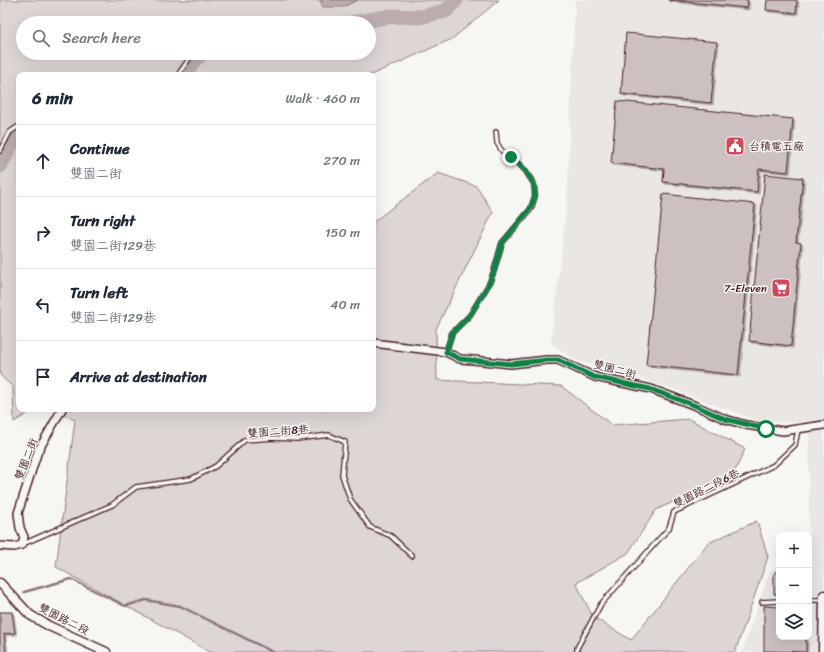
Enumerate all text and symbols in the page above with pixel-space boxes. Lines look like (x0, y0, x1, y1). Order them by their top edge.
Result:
search box (16, 16, 376, 60)
text: Search here (62, 25, 141, 51)
icon: search (30, 27, 52, 49)
text: 6 min (32, 83, 73, 113)
text: Walk · 460 m (286, 87, 360, 110)
public building icon: 台積電五廠 (724, 135, 746, 157)
text: Continue (70, 136, 130, 162)
place label: 台積電五廠 (749, 137, 804, 156)
route end (502, 148, 520, 166)
text: 270 m (323, 149, 360, 172)
icon: ahead (32, 150, 54, 172)
text: 雙園二街 (70, 162, 122, 185)
text: Turn right (70, 208, 135, 234)
text: 150 m (325, 221, 360, 244)
icon: right (32, 222, 54, 244)
text: 雙園二街129巷 (70, 234, 156, 257)
supermarket icon: 7-Eleven (770, 277, 792, 299)
place label: 7-Eleven (724, 279, 767, 298)
text: Turn left (70, 280, 128, 306)
text: 40 m (330, 293, 360, 316)
icon: left (32, 294, 54, 316)
text: 雙園二街129巷 (70, 306, 156, 329)
street label: 雙園二街 (591, 355, 640, 385)
text: Arrive at destination (70, 364, 207, 390)
icon: arrive (32, 366, 54, 388)
street label: 雙園二街8巷 (247, 420, 309, 443)
route start (757, 420, 775, 438)
street label: 雙園二街 (10, 434, 44, 483)
street label: 雙園路二段6巷 (670, 464, 743, 513)
map controls (776, 532, 812, 640)
button: + (776, 532, 812, 568)
button: − (776, 568, 812, 604)
street label: 雙園路二段 (35, 598, 93, 640)
button: layers (776, 604, 812, 640)

